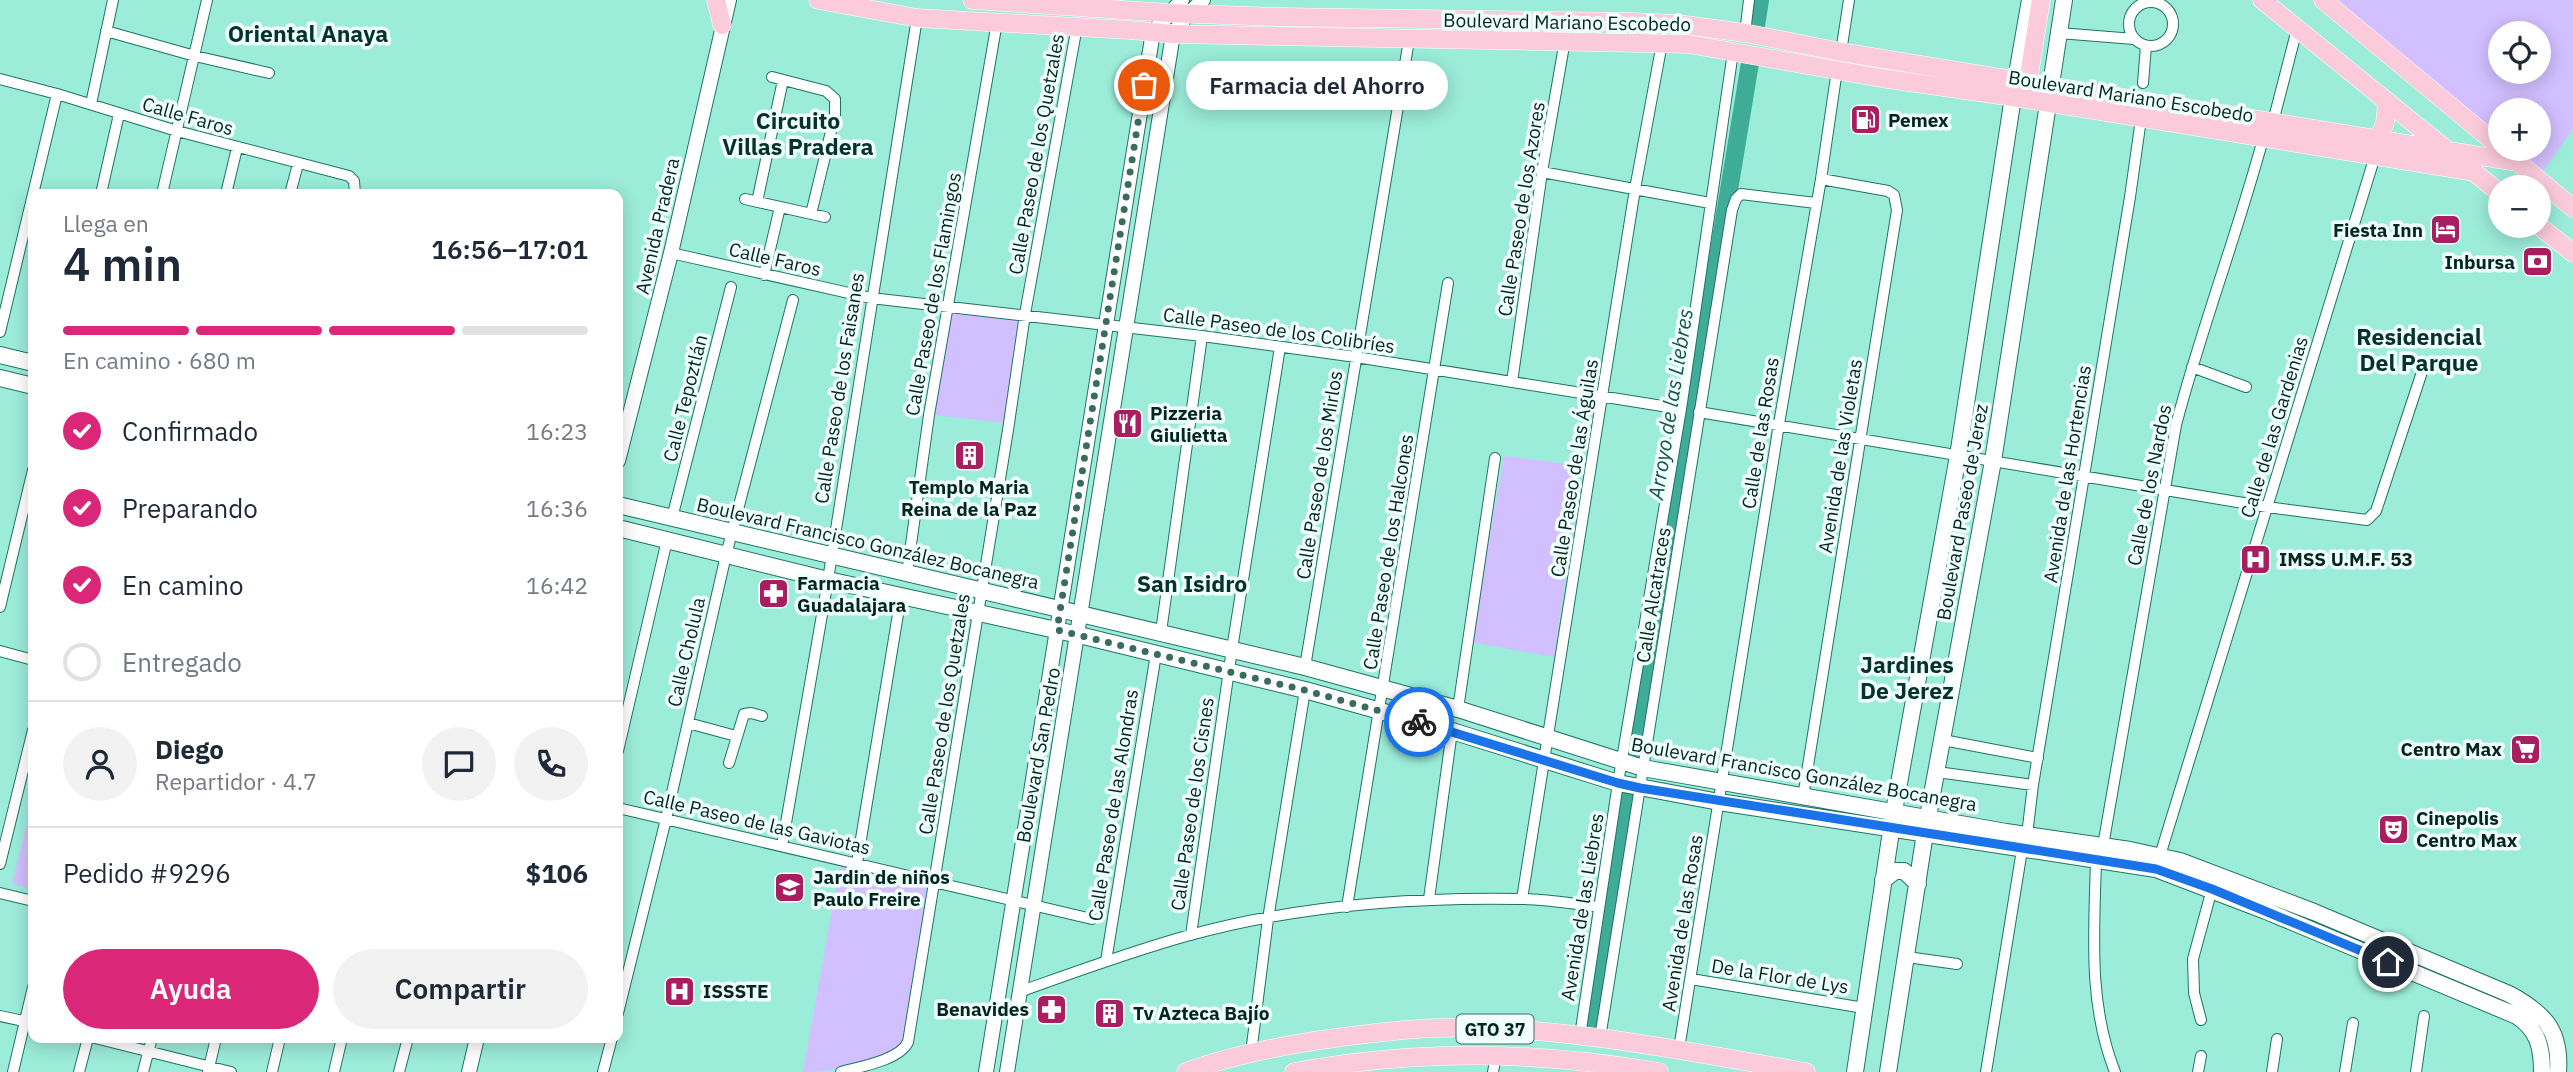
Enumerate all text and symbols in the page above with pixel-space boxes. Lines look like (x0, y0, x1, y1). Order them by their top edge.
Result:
street label: Boulevard Mariano Escobedo (1443, 8, 1691, 36)
district label: Oriental Anaya (228, 18, 388, 48)
map controls (2488, 21, 2551, 238)
button: locate (2488, 21, 2551, 84)
street label: Calle Paseo de los Quetzales (1003, 32, 1069, 276)
pin (1114, 55, 1174, 115)
callout: Farmacia del Ahorro (1186, 60, 1448, 110)
street label: Boulevard Mariano Escobedo (2007, 65, 2255, 127)
icon: bag (1125, 66, 1163, 104)
text: Farmacia del Ahorro (1209, 70, 1425, 100)
street label: Calle Faros (140, 92, 236, 140)
button: + (2488, 98, 2551, 161)
street label: Calle Paseo de los Azores (1492, 100, 1550, 318)
fuel station icon: Pemex (1848, 103, 1882, 137)
district label: Circuito Villas Pradera (722, 105, 874, 161)
place label: Pemex (1888, 108, 1949, 132)
street label: Avenida Pradera (630, 155, 684, 297)
street label: Calle Paseo de los Flamingos (900, 170, 966, 418)
button: − (2488, 175, 2551, 238)
text: Llega en (63, 208, 149, 238)
hotel icon: Fiesta Inn (2429, 213, 2463, 247)
place label: Fiesta Inn (2333, 218, 2423, 242)
text: 16:56–17:01 (431, 232, 588, 266)
text: 4 min (63, 234, 182, 294)
street label: Calle Faros (727, 237, 823, 281)
bank icon: Inbursa (2521, 245, 2555, 279)
place label: Inbursa (2445, 250, 2515, 274)
street label: Calle Paseo de los Faisanes (809, 271, 869, 505)
street label: Calle Paseo de los Colibríes (1162, 302, 1396, 358)
water label: Arroyo de las Liebres (1641, 306, 1699, 503)
district label: Residencial Del Parque (2356, 321, 2482, 377)
street label: Calle Tepoztlán (658, 332, 712, 464)
street label: Calle de las Gardenias (2235, 333, 2313, 521)
text: En camino · 680 m (63, 345, 256, 375)
street label: Calle de las Rosas (1736, 355, 1784, 511)
street label: Calle Paseo de las Águilas (1545, 357, 1603, 579)
street label: Avenida de las Violetas (1813, 357, 1867, 555)
street label: Avenida de las Hortencias (2038, 363, 2096, 585)
street label: Calle Paseo de los Mirlos (1291, 369, 1347, 581)
place label: Pizzeria Giulietta (1150, 401, 1228, 447)
street label: Boulevard Paseo de Jerez (1931, 402, 1993, 622)
street label: Calle de los Nardos (2122, 402, 2176, 568)
restaurant icon: Pizzeria Giulietta (1110, 407, 1144, 441)
icon: check (63, 412, 101, 450)
text: Confirmado (122, 414, 258, 448)
text: 16:23 (526, 416, 588, 446)
street label: Calle Paseo de los Halcones (1358, 433, 1418, 671)
building icon: Templo Maria Reina de la Paz (952, 439, 986, 473)
place label: Templo Maria Reina de la Paz (901, 475, 1037, 521)
icon: check (63, 489, 101, 527)
text: Preparando (122, 491, 258, 525)
street label: Boulevard Francisco González Bocanegra (694, 492, 1042, 594)
text: 16:36 (526, 493, 588, 523)
street label: Calle Alcatraces (1630, 525, 1676, 665)
hospital icon: IMSS U.M.F. 53 (2239, 542, 2273, 576)
place label: IMSS U.M.F. 53 (2279, 547, 2413, 571)
icon: check (63, 566, 101, 604)
text: En camino (122, 568, 244, 602)
district label: San Isidro (1137, 568, 1247, 598)
text: 16:42 (526, 570, 588, 600)
place label: Farmacia Guadalajara (797, 571, 906, 617)
pharmacy icon: Farmacia Guadalajara (757, 577, 791, 611)
street label: Calle Paseo de los Quetzales (913, 592, 975, 836)
street label: Calle Cholula (662, 595, 710, 709)
text: Entregado (122, 645, 242, 679)
district label: Jardines De Jerez (1860, 649, 1954, 705)
street label: Boulevard San Pedro (1011, 665, 1065, 845)
street label: Calle Paseo de las Alondras (1083, 687, 1143, 923)
courier (1384, 687, 1454, 757)
street label: Calle Paseo de los Cisnes (1165, 696, 1219, 912)
icon: bike (1400, 703, 1438, 741)
button: person (63, 727, 137, 801)
button: chat (422, 727, 496, 801)
button: phone (514, 727, 588, 801)
text: Diego (155, 732, 224, 766)
street label: Boulevard Francisco González Bocanegra (1629, 732, 1979, 816)
supermarket icon: Centro Max (2508, 732, 2542, 766)
place label: Centro Max (2401, 737, 2502, 761)
text: Repartidor · 4.7 (155, 766, 317, 796)
street label: Calle Paseo de las Gaviotas (641, 784, 873, 860)
place label: Cinepolis Centro Max (2416, 806, 2518, 852)
street label: Avenida de las Liebres (1555, 811, 1609, 1003)
theatre icon: Cinepolis Centro Max (2376, 812, 2410, 846)
street label: Avenida de las Rosas (1656, 833, 1708, 1013)
text: Pedido #9296 (63, 856, 231, 890)
text: $106 (526, 856, 588, 890)
place label: Jardin de niños Paulo Freire (813, 865, 950, 911)
school or university icon: Jardin de niños Paulo Freire (773, 871, 807, 905)
pin (2358, 932, 2418, 992)
icon: home (2369, 943, 2407, 981)
button: Ayuda (63, 949, 319, 1029)
button: Compartir (333, 949, 588, 1029)
street label: De la Flor de Lys (1710, 953, 1850, 999)
hospital icon: ISSSTE (663, 974, 697, 1008)
place label: ISSSTE (703, 979, 768, 1003)
pharmacy icon: Benavides (1035, 992, 1069, 1026)
building icon: Tv Azteca Bajío (1093, 996, 1127, 1030)
place label: Benavides (936, 997, 1029, 1021)
place label: Tv Azteca Bajío (1133, 1001, 1270, 1025)
road number: GTO 37 (1456, 1014, 1534, 1044)

